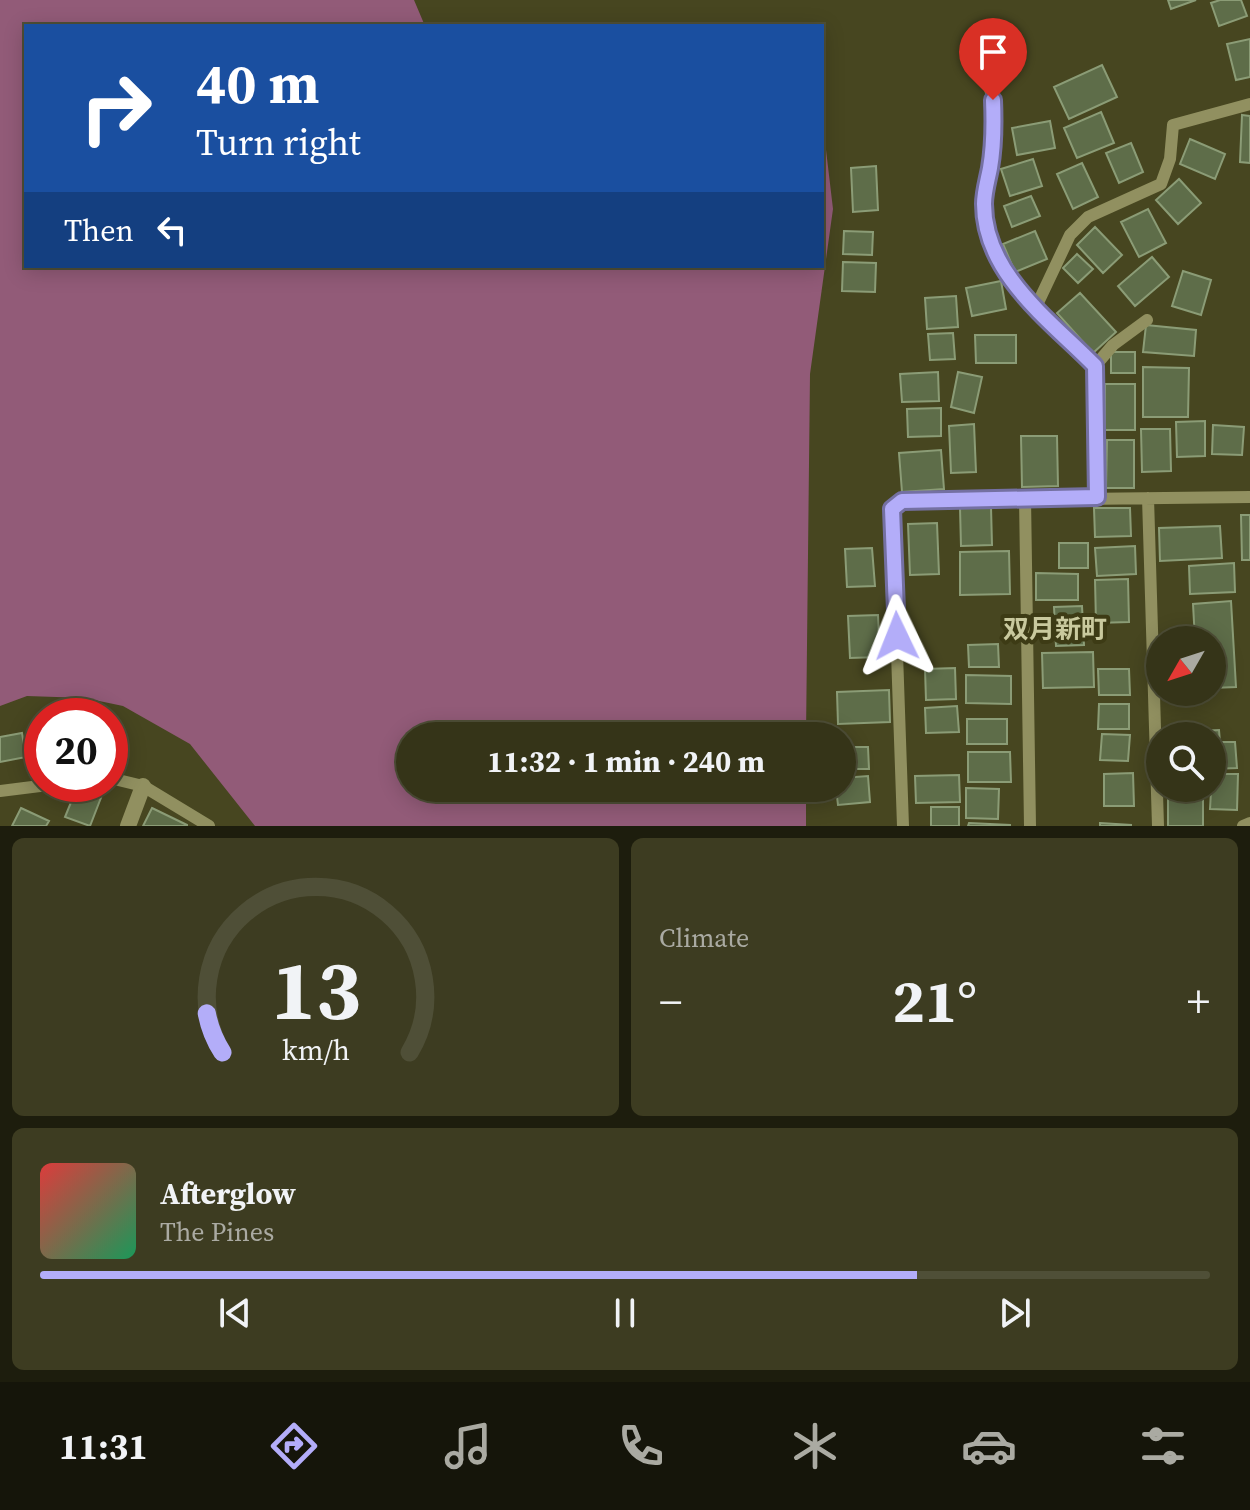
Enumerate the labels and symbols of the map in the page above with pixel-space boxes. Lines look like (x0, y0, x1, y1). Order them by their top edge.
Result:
pin (959, 18, 1027, 100)
position arrow (855, 594, 939, 678)
district label: 双月新町 (1003, 611, 1107, 647)
north arrow (1146, 626, 1226, 706)
speed limit sign: 20 (24, 698, 128, 802)

